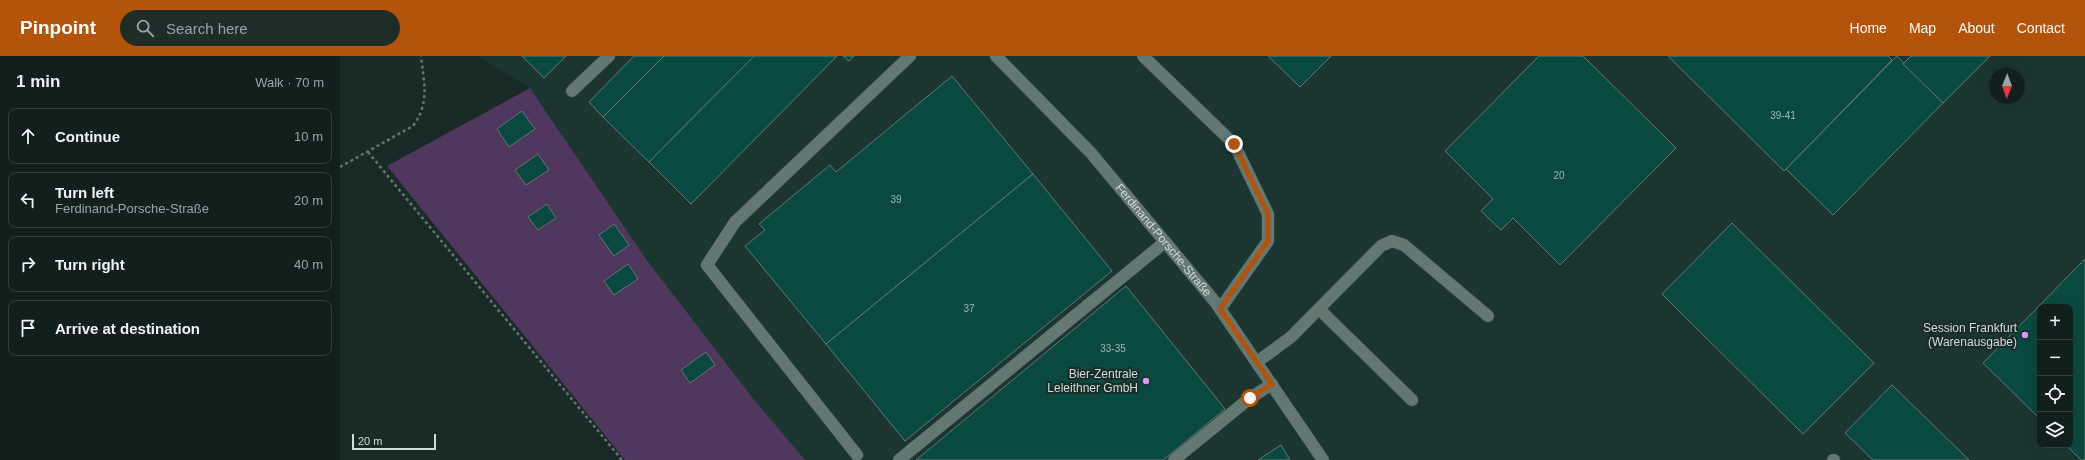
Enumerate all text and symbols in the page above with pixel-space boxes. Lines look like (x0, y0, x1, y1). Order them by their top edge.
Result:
search box (120, 10, 400, 46)
text: Pinpoint (20, 17, 96, 38)
icon: search (134, 17, 156, 39)
text: Search here (166, 20, 248, 37)
text: Home (1850, 20, 1887, 36)
text: Map (1909, 20, 1936, 36)
text: About (1958, 20, 1995, 36)
text: Contact (2017, 20, 2065, 36)
north arrow (1989, 68, 2025, 104)
text: 1 min (16, 72, 60, 91)
text: Walk · 70 m (255, 75, 324, 90)
house number: 39-41 (1770, 110, 1796, 121)
icon: ahead (17, 125, 39, 147)
text: Continue (55, 128, 120, 145)
text: 10 m (294, 129, 323, 144)
route end (1225, 135, 1243, 153)
house number: 20 (1553, 170, 1565, 181)
street label: Ferdinand-Porsche-Straße (1113, 181, 1215, 299)
text: Turn left (55, 184, 114, 201)
icon: left (17, 189, 39, 211)
text: 20 m (294, 193, 323, 208)
house number: 39 (890, 194, 902, 205)
text: Ferdinand-Porsche-Straße (55, 201, 209, 216)
icon: right (17, 253, 39, 275)
text: Turn right (55, 256, 125, 273)
text: 40 m (294, 257, 323, 272)
house number: 37 (963, 303, 975, 314)
map controls (2037, 304, 2073, 448)
button: + (2037, 304, 2073, 340)
icon: arrive (17, 317, 39, 339)
text: Arrive at destination (55, 320, 200, 337)
place label: Session Frankfurt (Warenausgabe) (1923, 321, 2018, 349)
marker: Session Frankfurt (Warenausgabe) (2020, 330, 2030, 340)
button: − (2037, 340, 2073, 376)
house number: 33-35 (1100, 343, 1126, 354)
place label: Bier-Zentrale Leleithner GmbH (1047, 367, 1138, 395)
marker: Bier-Zentrale Leleithner GmbH (1141, 376, 1151, 386)
button: locate (2037, 376, 2073, 412)
route start (1241, 389, 1259, 407)
button: layers (2037, 412, 2073, 448)
scale bar (352, 432, 436, 451)
text: 20 m (358, 435, 382, 447)

